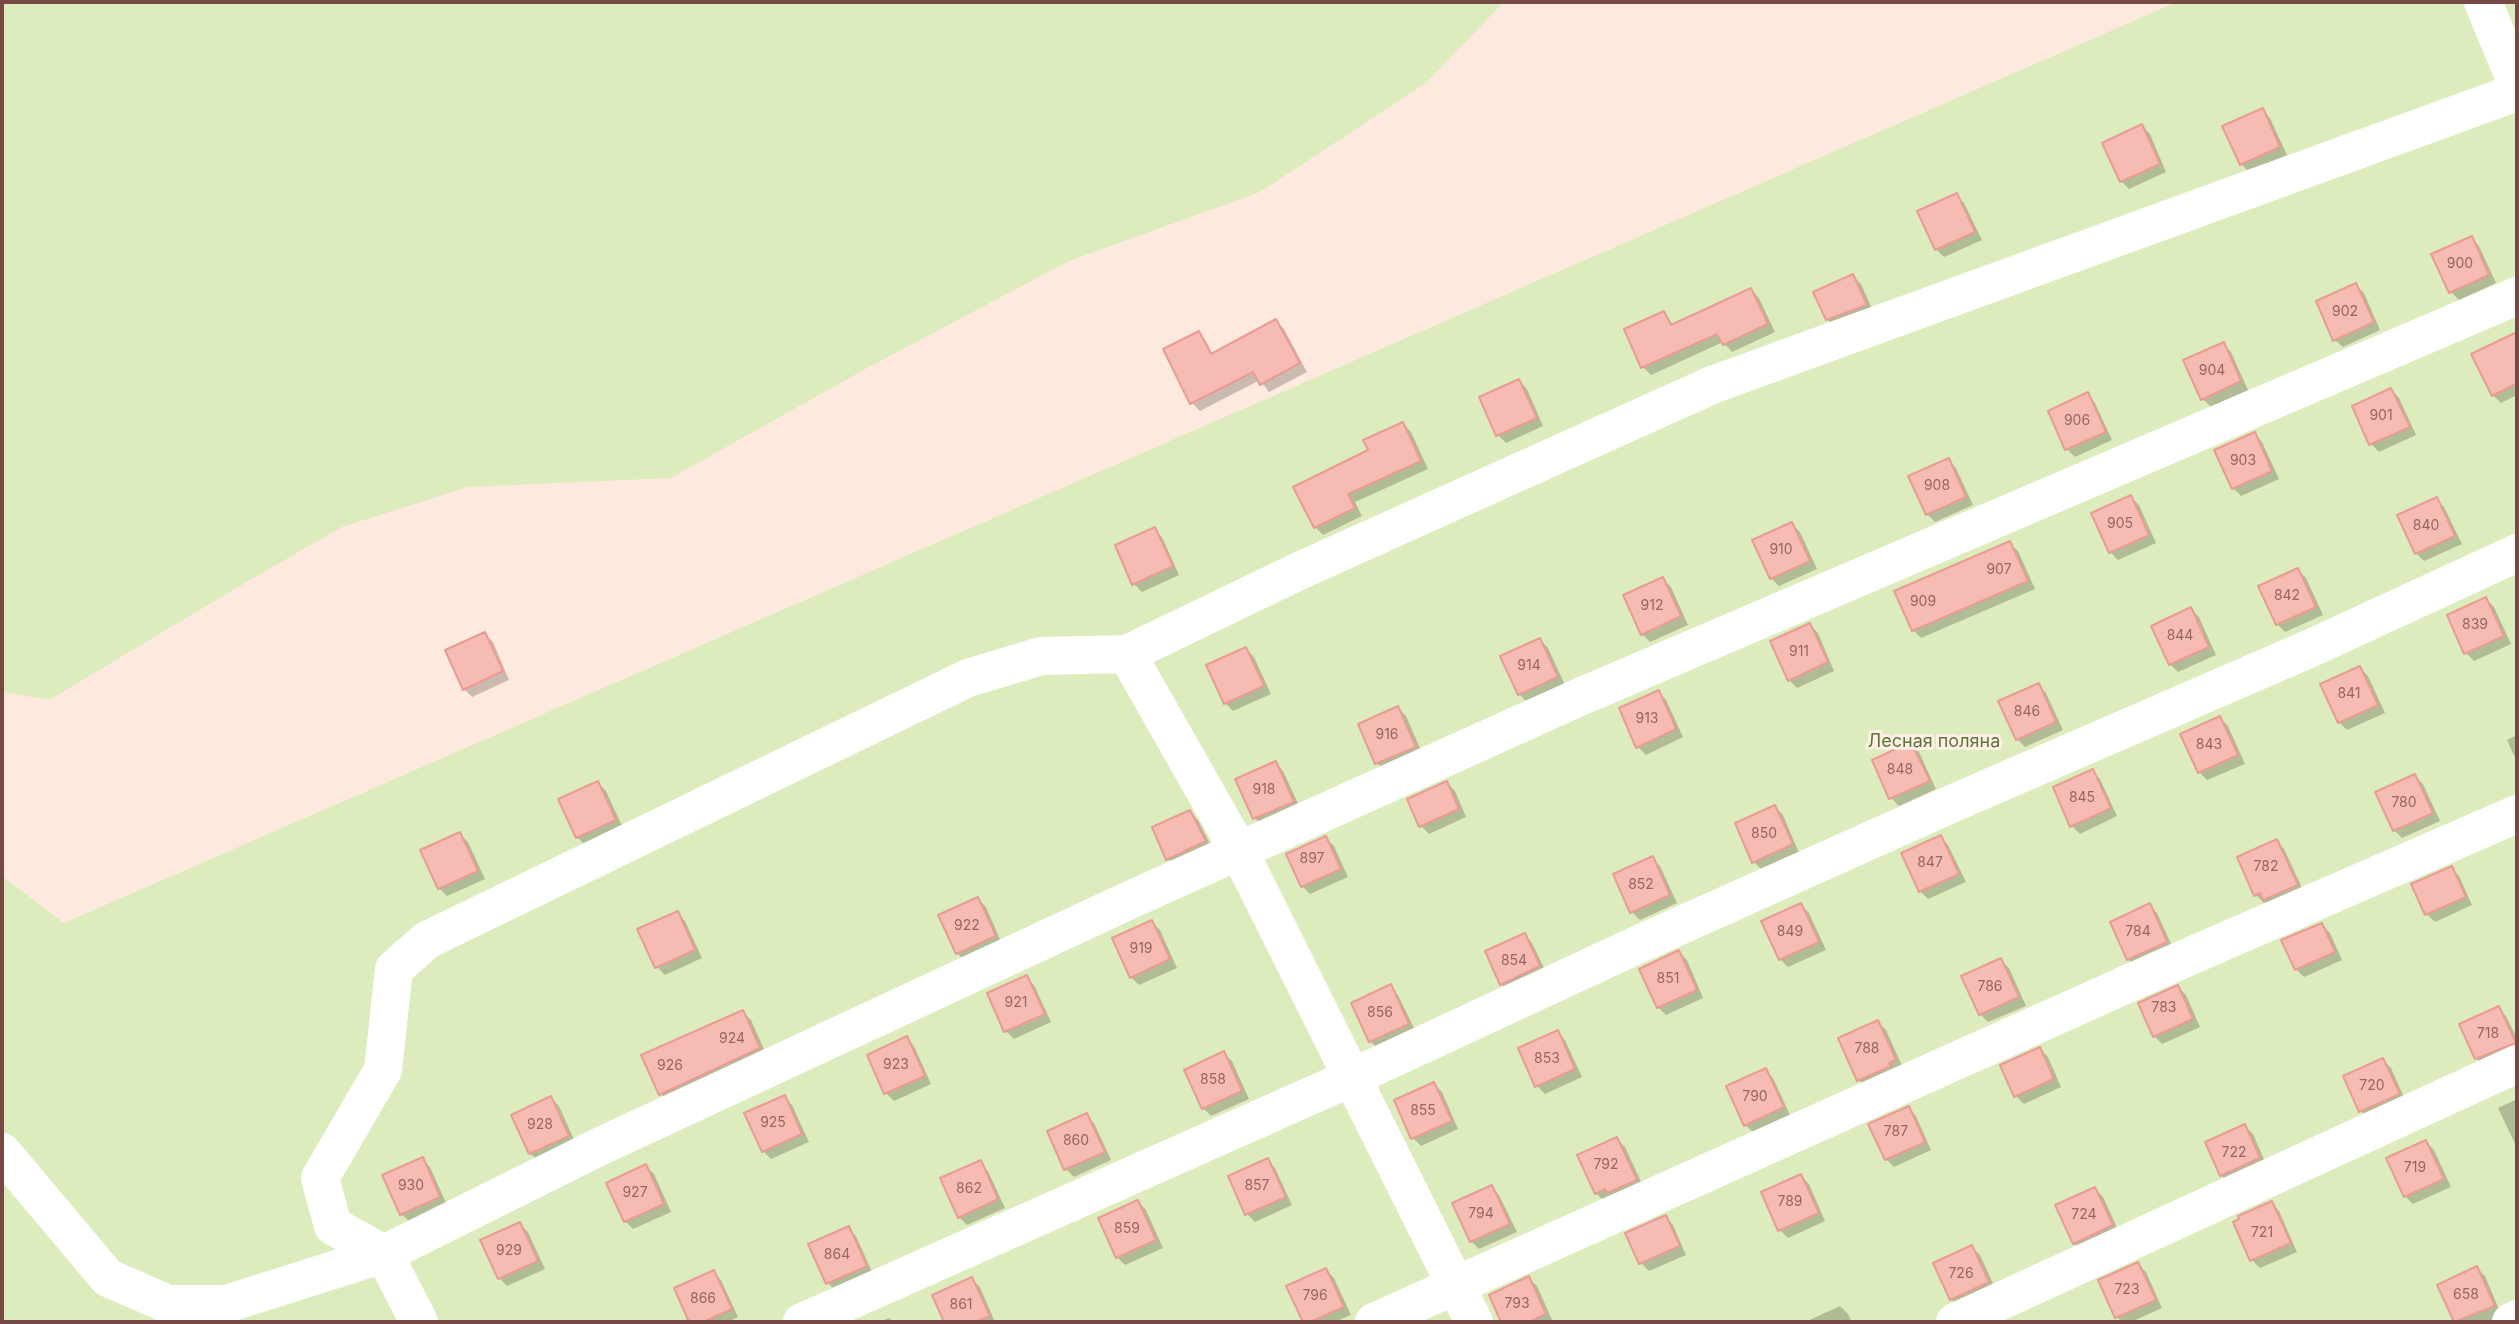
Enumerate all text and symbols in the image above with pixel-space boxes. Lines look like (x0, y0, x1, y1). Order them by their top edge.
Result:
house number: 900 (2447, 256, 2473, 272)
house number: 902 (2332, 304, 2358, 320)
house number: 904 (2199, 363, 2225, 379)
house number: 901 (2369, 408, 2393, 424)
house number: 906 (2064, 413, 2090, 429)
house number: 903 (2230, 453, 2256, 469)
house number: 908 (1924, 478, 1950, 494)
house number: 905 (2107, 516, 2133, 532)
house number: 840 (2413, 518, 2439, 534)
house number: 910 (1769, 542, 1793, 558)
house number: 907 (1986, 562, 2012, 578)
house number: 842 (2274, 588, 2300, 604)
house number: 909 (1910, 594, 1936, 610)
house number: 912 (1641, 598, 1663, 614)
house number: 839 (2462, 617, 2488, 633)
house number: 844 (2167, 628, 2193, 644)
house number: 911 (1789, 644, 1809, 660)
house number: 914 (1517, 658, 1541, 674)
house number: 841 (2337, 686, 2361, 702)
house number: 846 (2014, 704, 2040, 720)
house number: 913 (1635, 711, 1659, 727)
house number: 916 (1375, 727, 1399, 743)
park label: Лесная поляна (1868, 731, 2000, 753)
house number: 843 (2196, 737, 2222, 753)
house number: 848 (1887, 762, 1913, 778)
house number: 918 (1252, 782, 1276, 798)
house number: 845 (2069, 790, 2095, 806)
house number: 780 (2391, 795, 2417, 811)
house number: 850 (1751, 826, 1777, 842)
house number: 897 (1300, 851, 1324, 867)
house number: 847 (1917, 855, 1943, 871)
house number: 782 (2254, 859, 2278, 875)
house number: 852 (1628, 877, 1654, 893)
house number: 922 (954, 918, 980, 934)
house number: 849 (1777, 924, 1803, 940)
house number: 784 (2125, 924, 2151, 940)
house number: 919 (1129, 941, 1153, 957)
house number: 854 (1501, 953, 1527, 969)
house number: 851 (1657, 971, 1679, 987)
house number: 786 (1977, 979, 2003, 995)
house number: 921 (1005, 995, 1027, 1011)
house number: 783 (2151, 1000, 2177, 1016)
house number: 856 (1367, 1005, 1393, 1021)
house number: 718 (2477, 1026, 2499, 1042)
house number: 924 (719, 1031, 745, 1047)
house number: 788 (1854, 1041, 1880, 1057)
house number: 853 (1534, 1051, 1560, 1067)
house number: 923 (883, 1057, 909, 1073)
house number: 926 (657, 1058, 683, 1074)
house number: 858 (1200, 1072, 1226, 1088)
house number: 720 (2359, 1078, 2385, 1094)
house number: 790 (1742, 1089, 1768, 1105)
house number: 855 (1410, 1103, 1436, 1119)
house number: 925 (760, 1115, 786, 1131)
house number: 928 (527, 1117, 553, 1133)
house number: 787 (1884, 1124, 1908, 1140)
house number: 860 (1063, 1133, 1089, 1149)
house number: 722 (2222, 1145, 2246, 1161)
house number: 792 (1593, 1157, 1619, 1173)
house number: 719 (2404, 1160, 2426, 1176)
house number: 930 (398, 1178, 424, 1194)
house number: 857 (1244, 1178, 1270, 1194)
house number: 862 (956, 1181, 982, 1197)
house number: 927 (622, 1185, 648, 1201)
house number: 789 (1777, 1194, 1803, 1210)
house number: 794 (1468, 1206, 1494, 1222)
house number: 724 (2071, 1207, 2097, 1223)
house number: 859 (1114, 1221, 1140, 1237)
house number: 721 (2251, 1225, 2273, 1241)
house number: 929 (496, 1243, 522, 1259)
house number: 864 (824, 1247, 850, 1263)
house number: 726 (1948, 1266, 1974, 1282)
house number: 723 (2114, 1282, 2140, 1298)
house number: 658 (2453, 1287, 2479, 1303)
house number: 796 (1302, 1288, 1328, 1304)
house number: 866 (690, 1291, 716, 1307)
house number: 793 (1504, 1296, 1530, 1312)
house number: 861 (949, 1297, 973, 1313)

